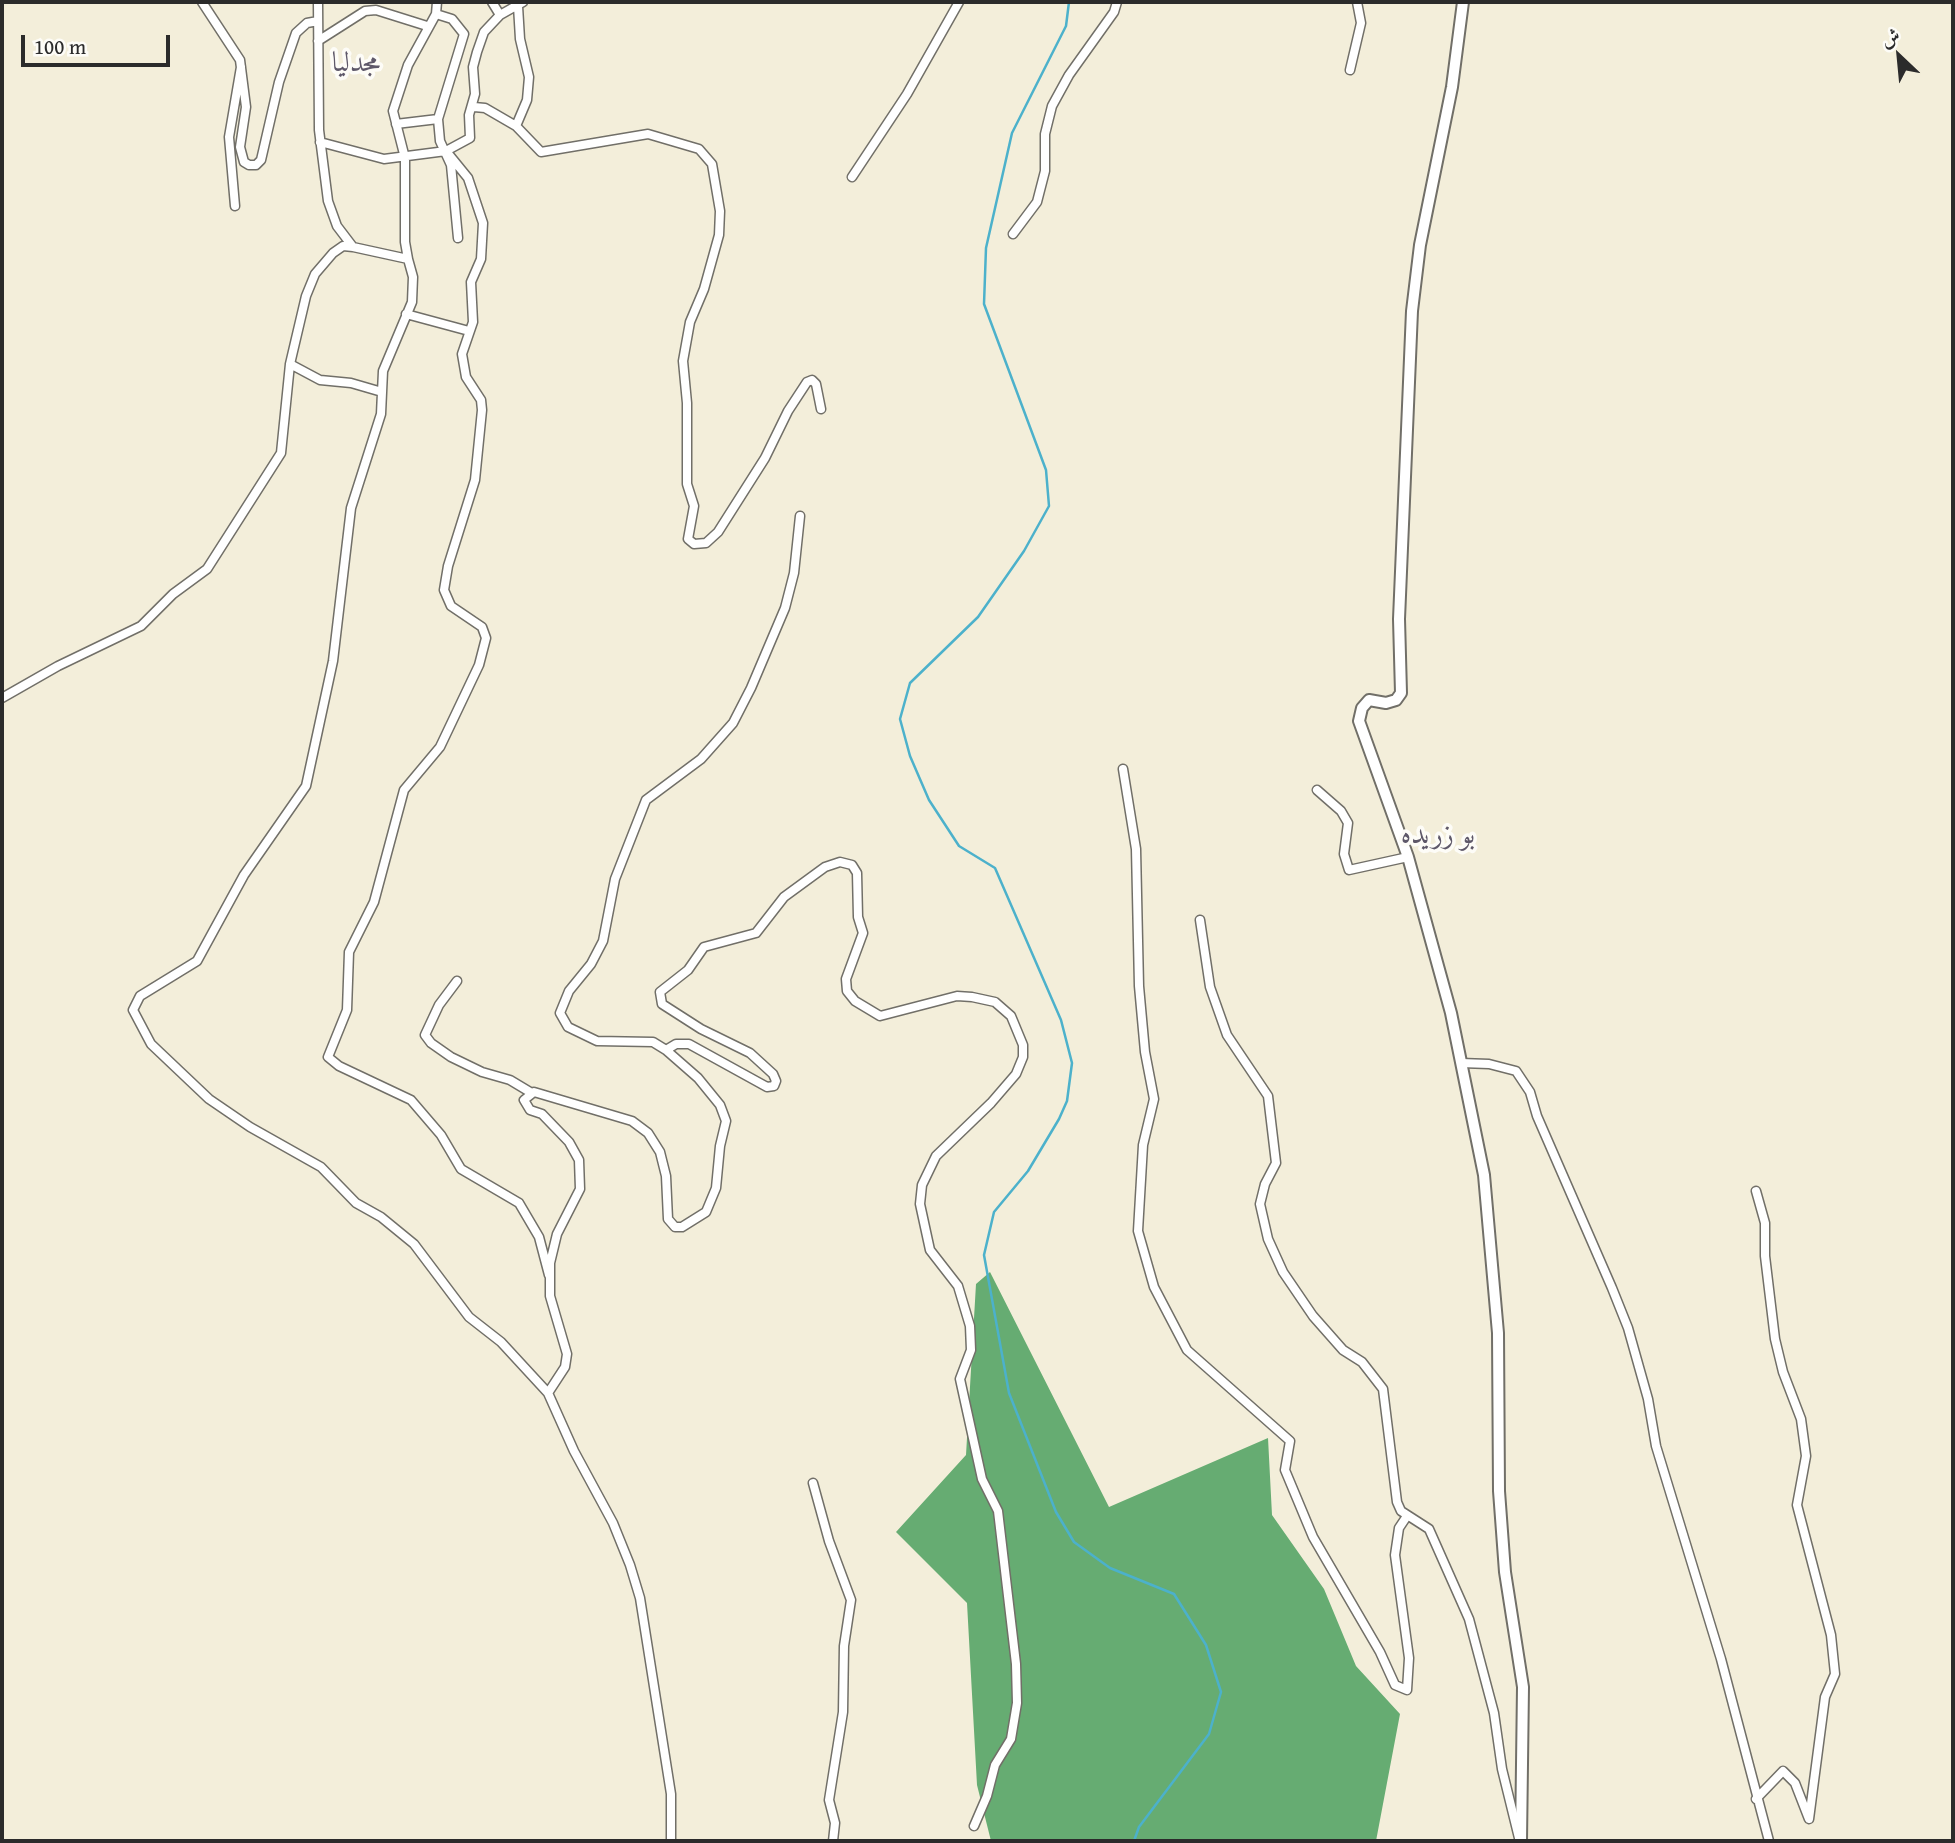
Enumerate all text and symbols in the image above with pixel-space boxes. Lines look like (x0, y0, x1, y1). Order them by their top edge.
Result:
text: ش (1875, 20, 1904, 54)
scale bar (24, 21, 173, 65)
north arrow (1864, 21, 1934, 91)
text: 100 m (34, 31, 86, 62)
district label: مجدليا (332, 47, 380, 81)
district label: بو زريده (1401, 819, 1475, 853)

